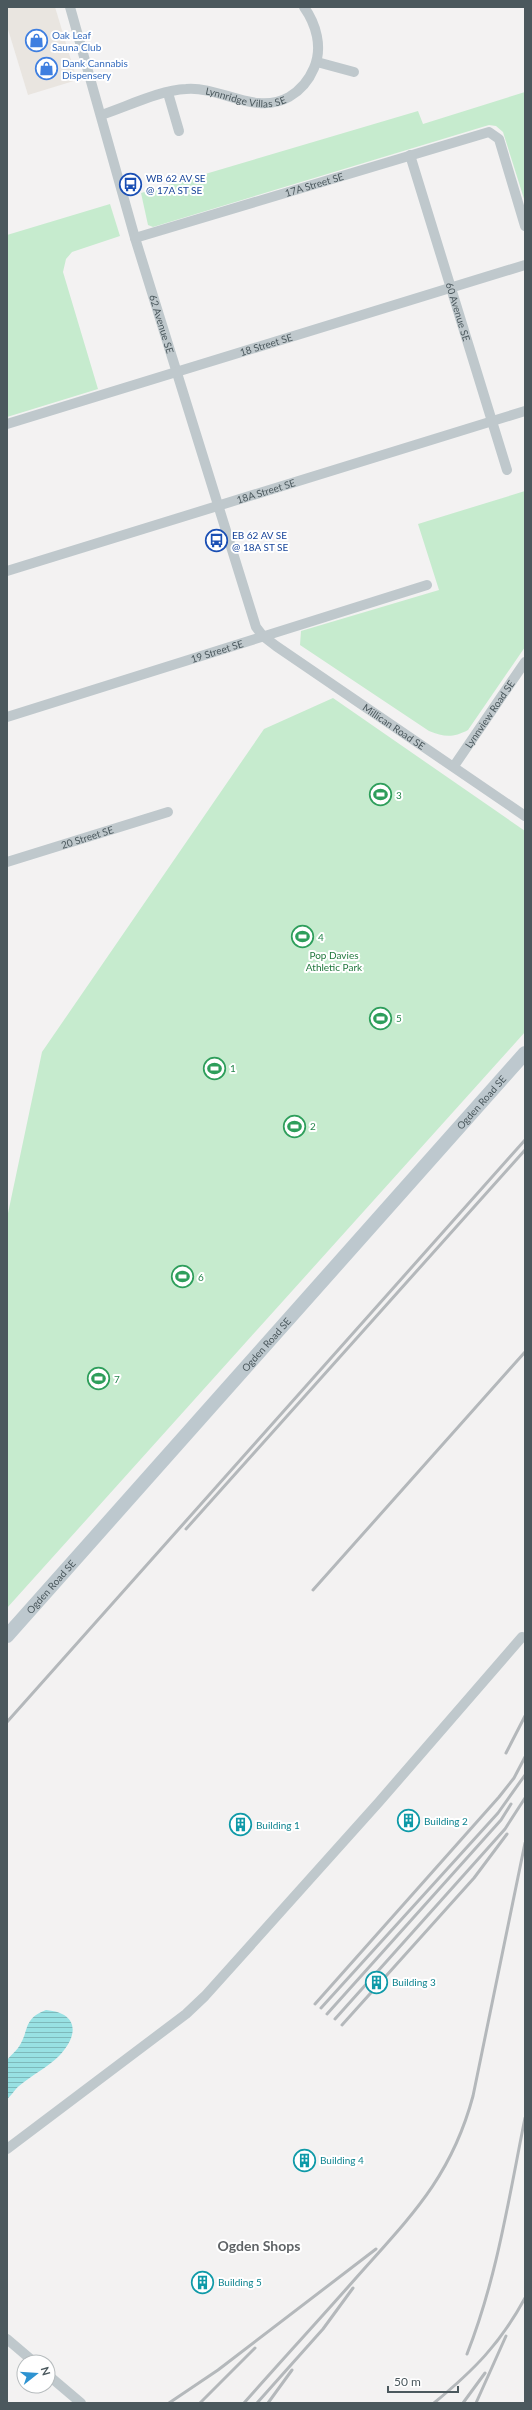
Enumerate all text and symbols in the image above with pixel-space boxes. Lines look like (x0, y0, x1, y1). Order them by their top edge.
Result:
shop icon: Oak Leaf Sauna Club (24, 28, 50, 54)
place label: Oak Leaf Sauna Club (52, 29, 102, 53)
shop icon: Dank Cannabis Dispensery (34, 56, 60, 82)
place label: Dank Cannabis Dispensery (62, 57, 128, 81)
street label: Lynnridge Villas SE (205, 84, 288, 109)
street label: 17A Street SE (283, 170, 345, 199)
bus stop icon: WB 62 AV SE @ 17A ST SE (117, 171, 143, 197)
place label: WB 62 AV SE @ 17A ST SE (146, 172, 206, 196)
street label: 60 Avenue SE (444, 281, 473, 343)
street label: 62 Avenue SE (147, 293, 177, 355)
street label: 18 Street SE (238, 331, 294, 358)
street label: 18A Street SE (235, 476, 297, 506)
bus stop icon: EB 62 AV SE @ 18A ST SE (204, 528, 230, 554)
place label: EB 62 AV SE @ 18A ST SE (232, 529, 289, 553)
street label: 19 Street SE (189, 637, 245, 665)
street label: Lynnview Road SE (462, 678, 517, 750)
street label: Millican Road SE (361, 701, 428, 752)
sports icon: 3 (367, 782, 393, 808)
place label: 3 (396, 789, 402, 801)
street label: 20 Street SE (59, 823, 115, 851)
sports icon: 4 (289, 924, 315, 950)
place label: 4 (318, 931, 324, 943)
park label: Pop Davies Athletic Park (306, 949, 363, 973)
sports icon: 5 (367, 1005, 393, 1031)
place label: 5 (396, 1012, 402, 1024)
sports icon: 1 (202, 1055, 228, 1081)
place label: 1 (230, 1062, 236, 1074)
street label: Ogden Road SE (454, 1073, 508, 1132)
sports icon: 2 (282, 1113, 308, 1139)
place label: 2 (310, 1120, 316, 1132)
sports icon: 6 (169, 1264, 195, 1290)
place label: 6 (198, 1271, 204, 1283)
street label: Ogden Road SE (239, 1315, 293, 1374)
sports icon: 7 (86, 1366, 112, 1392)
place label: 7 (114, 1373, 120, 1385)
street label: Ogden Road SE (24, 1557, 78, 1616)
building icon: Building 2 (395, 1808, 421, 1834)
building icon: Building 1 (227, 1812, 253, 1838)
place label: Building 2 (424, 1815, 468, 1827)
place label: Building 1 (256, 1819, 300, 1831)
building icon: Building 3 (364, 1969, 390, 1995)
place label: Building 3 (392, 1976, 436, 1988)
building icon: Building 4 (291, 2147, 317, 2173)
place label: Building 4 (320, 2154, 364, 2166)
district label: Ogden Shops (218, 2237, 300, 2254)
building icon: Building 5 (189, 2269, 215, 2295)
place label: Building 5 (218, 2276, 262, 2288)
north arrow (16, 2354, 56, 2394)
text: N (39, 2365, 53, 2377)
scale bar (388, 2368, 458, 2394)
text: 50 m (394, 2374, 421, 2389)

